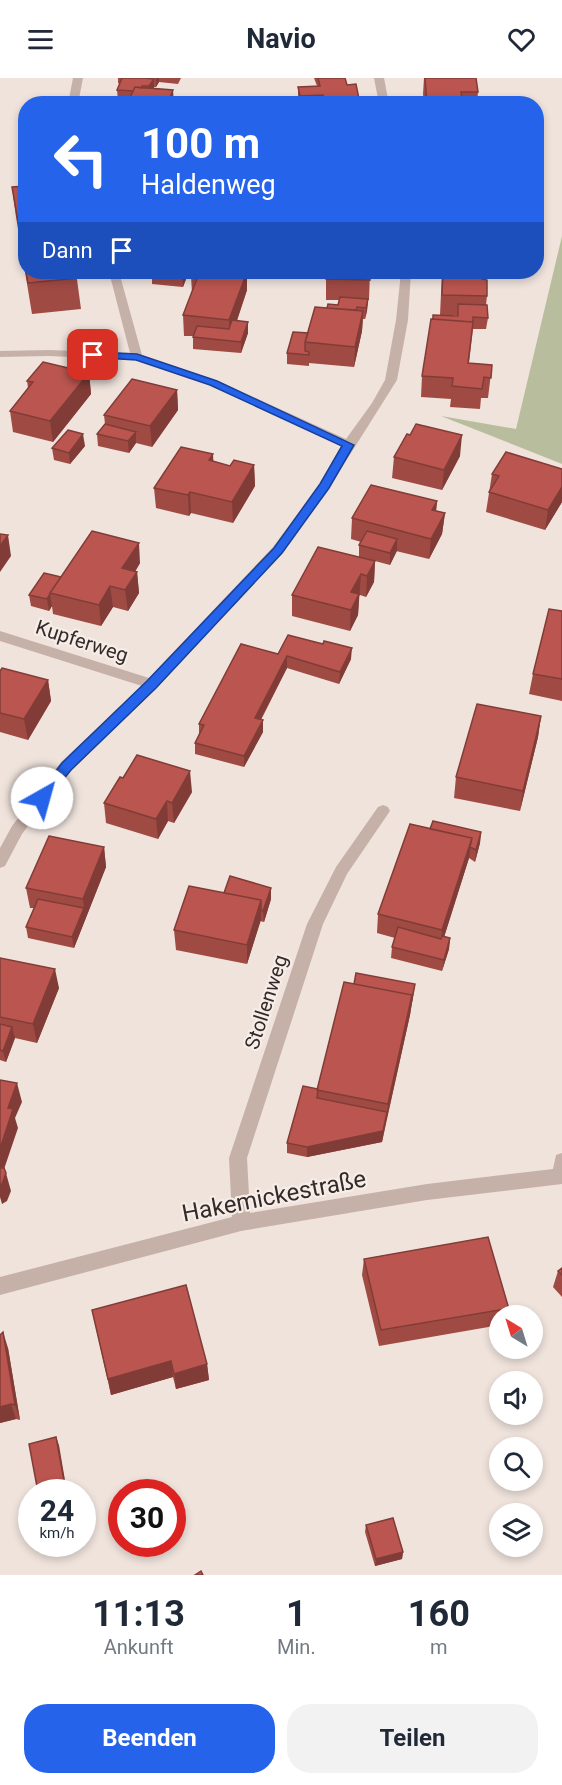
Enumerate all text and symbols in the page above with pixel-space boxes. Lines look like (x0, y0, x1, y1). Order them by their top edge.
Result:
icon: menu (24, 23, 57, 56)
text: Navio (246, 23, 316, 55)
icon: heart (505, 23, 538, 56)
text: 100 m (141, 119, 260, 168)
icon: left (42, 120, 120, 198)
text: Haldenweg (141, 169, 276, 201)
icon: arrive (105, 234, 138, 267)
text: Dann (42, 238, 93, 263)
pin (67, 329, 118, 380)
icon: arrive (76, 338, 109, 371)
street label: Kupferweg (33, 615, 131, 667)
position arrow (10, 766, 74, 830)
street label: Stollenweg (239, 952, 293, 1052)
street label: Hakemickestraße (180, 1164, 368, 1228)
north arrow (489, 1305, 543, 1359)
map controls (489, 1305, 543, 1557)
button: sound (489, 1371, 543, 1425)
button: search (489, 1437, 543, 1491)
speed limit sign: 30 (108, 1479, 186, 1557)
text: 24 (40, 1493, 74, 1528)
button: layers (489, 1503, 543, 1557)
text: km/h (39, 1524, 75, 1542)
text: 11:13 (92, 1593, 185, 1635)
text: 1 (286, 1593, 307, 1635)
text: 160 (408, 1593, 470, 1635)
text: Ankunft (104, 1635, 173, 1659)
text: Min. (277, 1635, 316, 1659)
text: m (430, 1635, 448, 1659)
button: Beenden (24, 1704, 275, 1773)
button: Teilen (287, 1704, 538, 1773)

